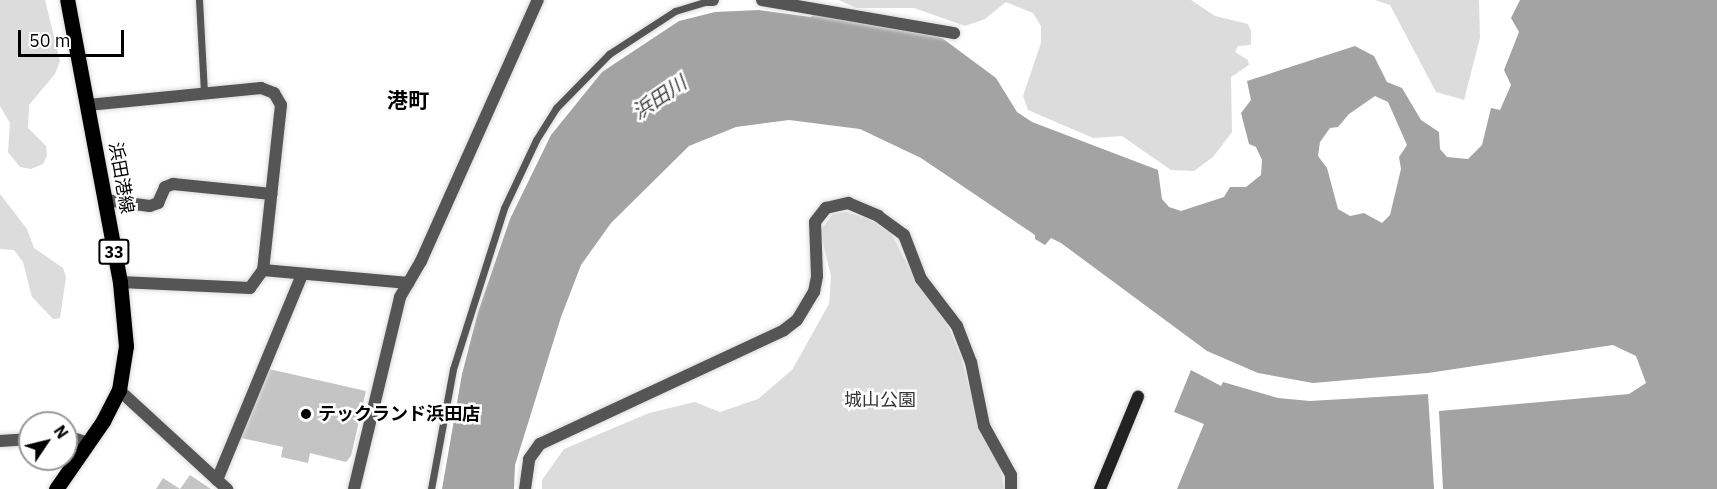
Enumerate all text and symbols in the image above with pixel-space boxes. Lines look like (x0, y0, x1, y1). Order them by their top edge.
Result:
scale bar (21, 18, 128, 56)
text: 50 m (29, 29, 71, 52)
water label: 浜田川 (627, 70, 691, 124)
district label: 港町 (387, 87, 429, 113)
street label: 浜田港線 (104, 141, 138, 215)
road number: 33 (98, 239, 130, 265)
park label: 城山公園 (844, 389, 916, 411)
place label: テックランド浜田店 (318, 403, 480, 425)
marker: テックランド浜田店 (299, 407, 313, 421)
north arrow (18, 411, 78, 471)
text: N (50, 421, 73, 442)

